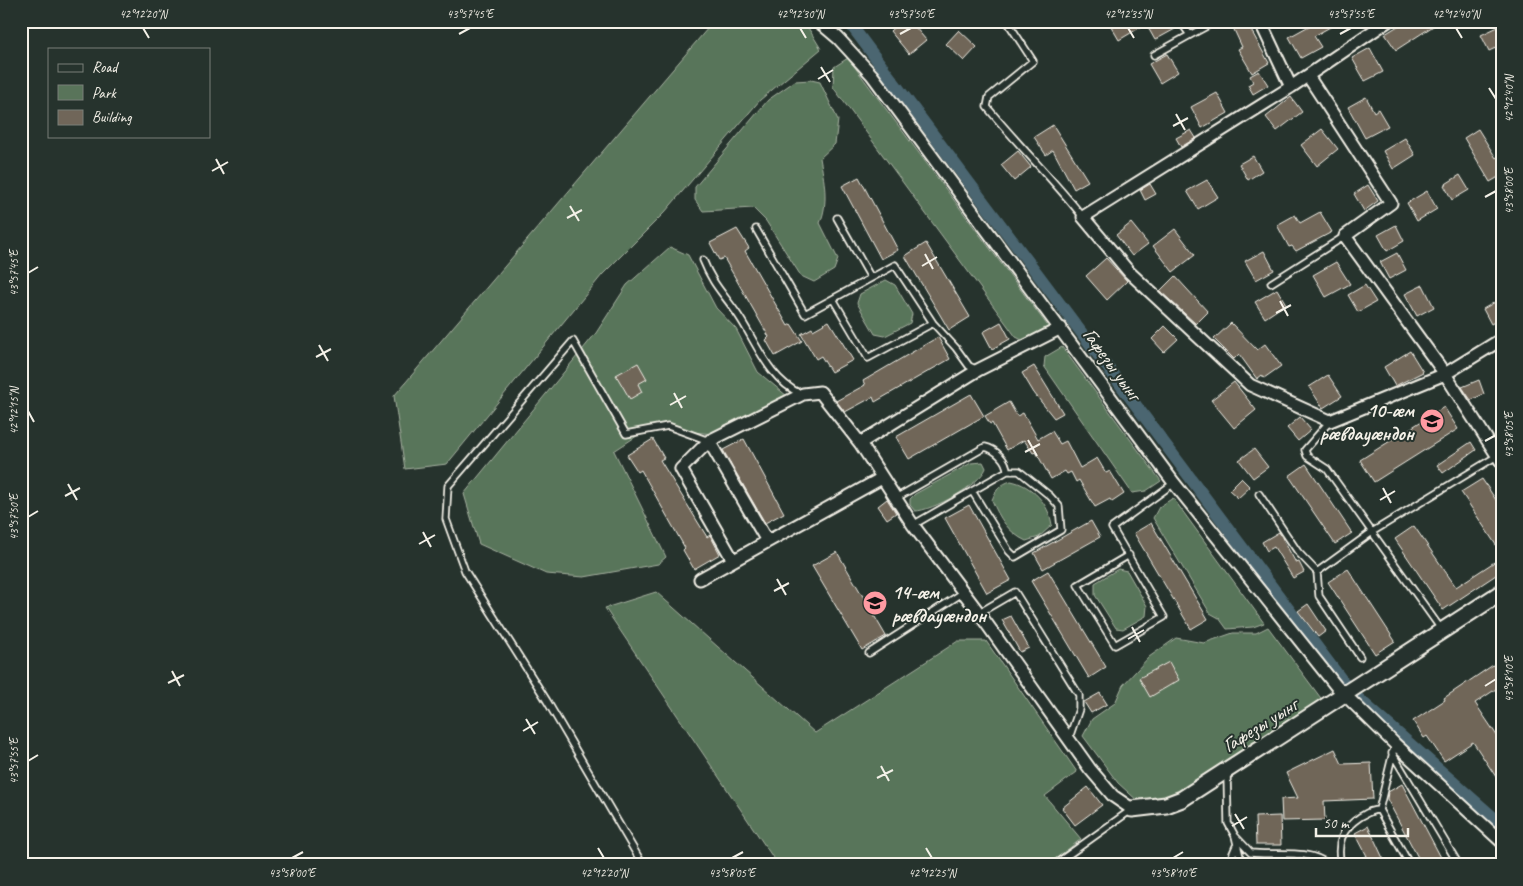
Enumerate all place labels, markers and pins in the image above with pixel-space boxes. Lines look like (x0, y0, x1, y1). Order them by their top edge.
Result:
place label: 10-æм рӕвдауӕндон (1320, 398, 1416, 447)
school or university icon: 10-æм рӕвдауӕндон (1419, 408, 1445, 434)
place label: 14-æм рӕвдауӕндон (892, 580, 988, 629)
school or university icon: 14-æм рӕвдауӕндон (862, 590, 888, 616)

